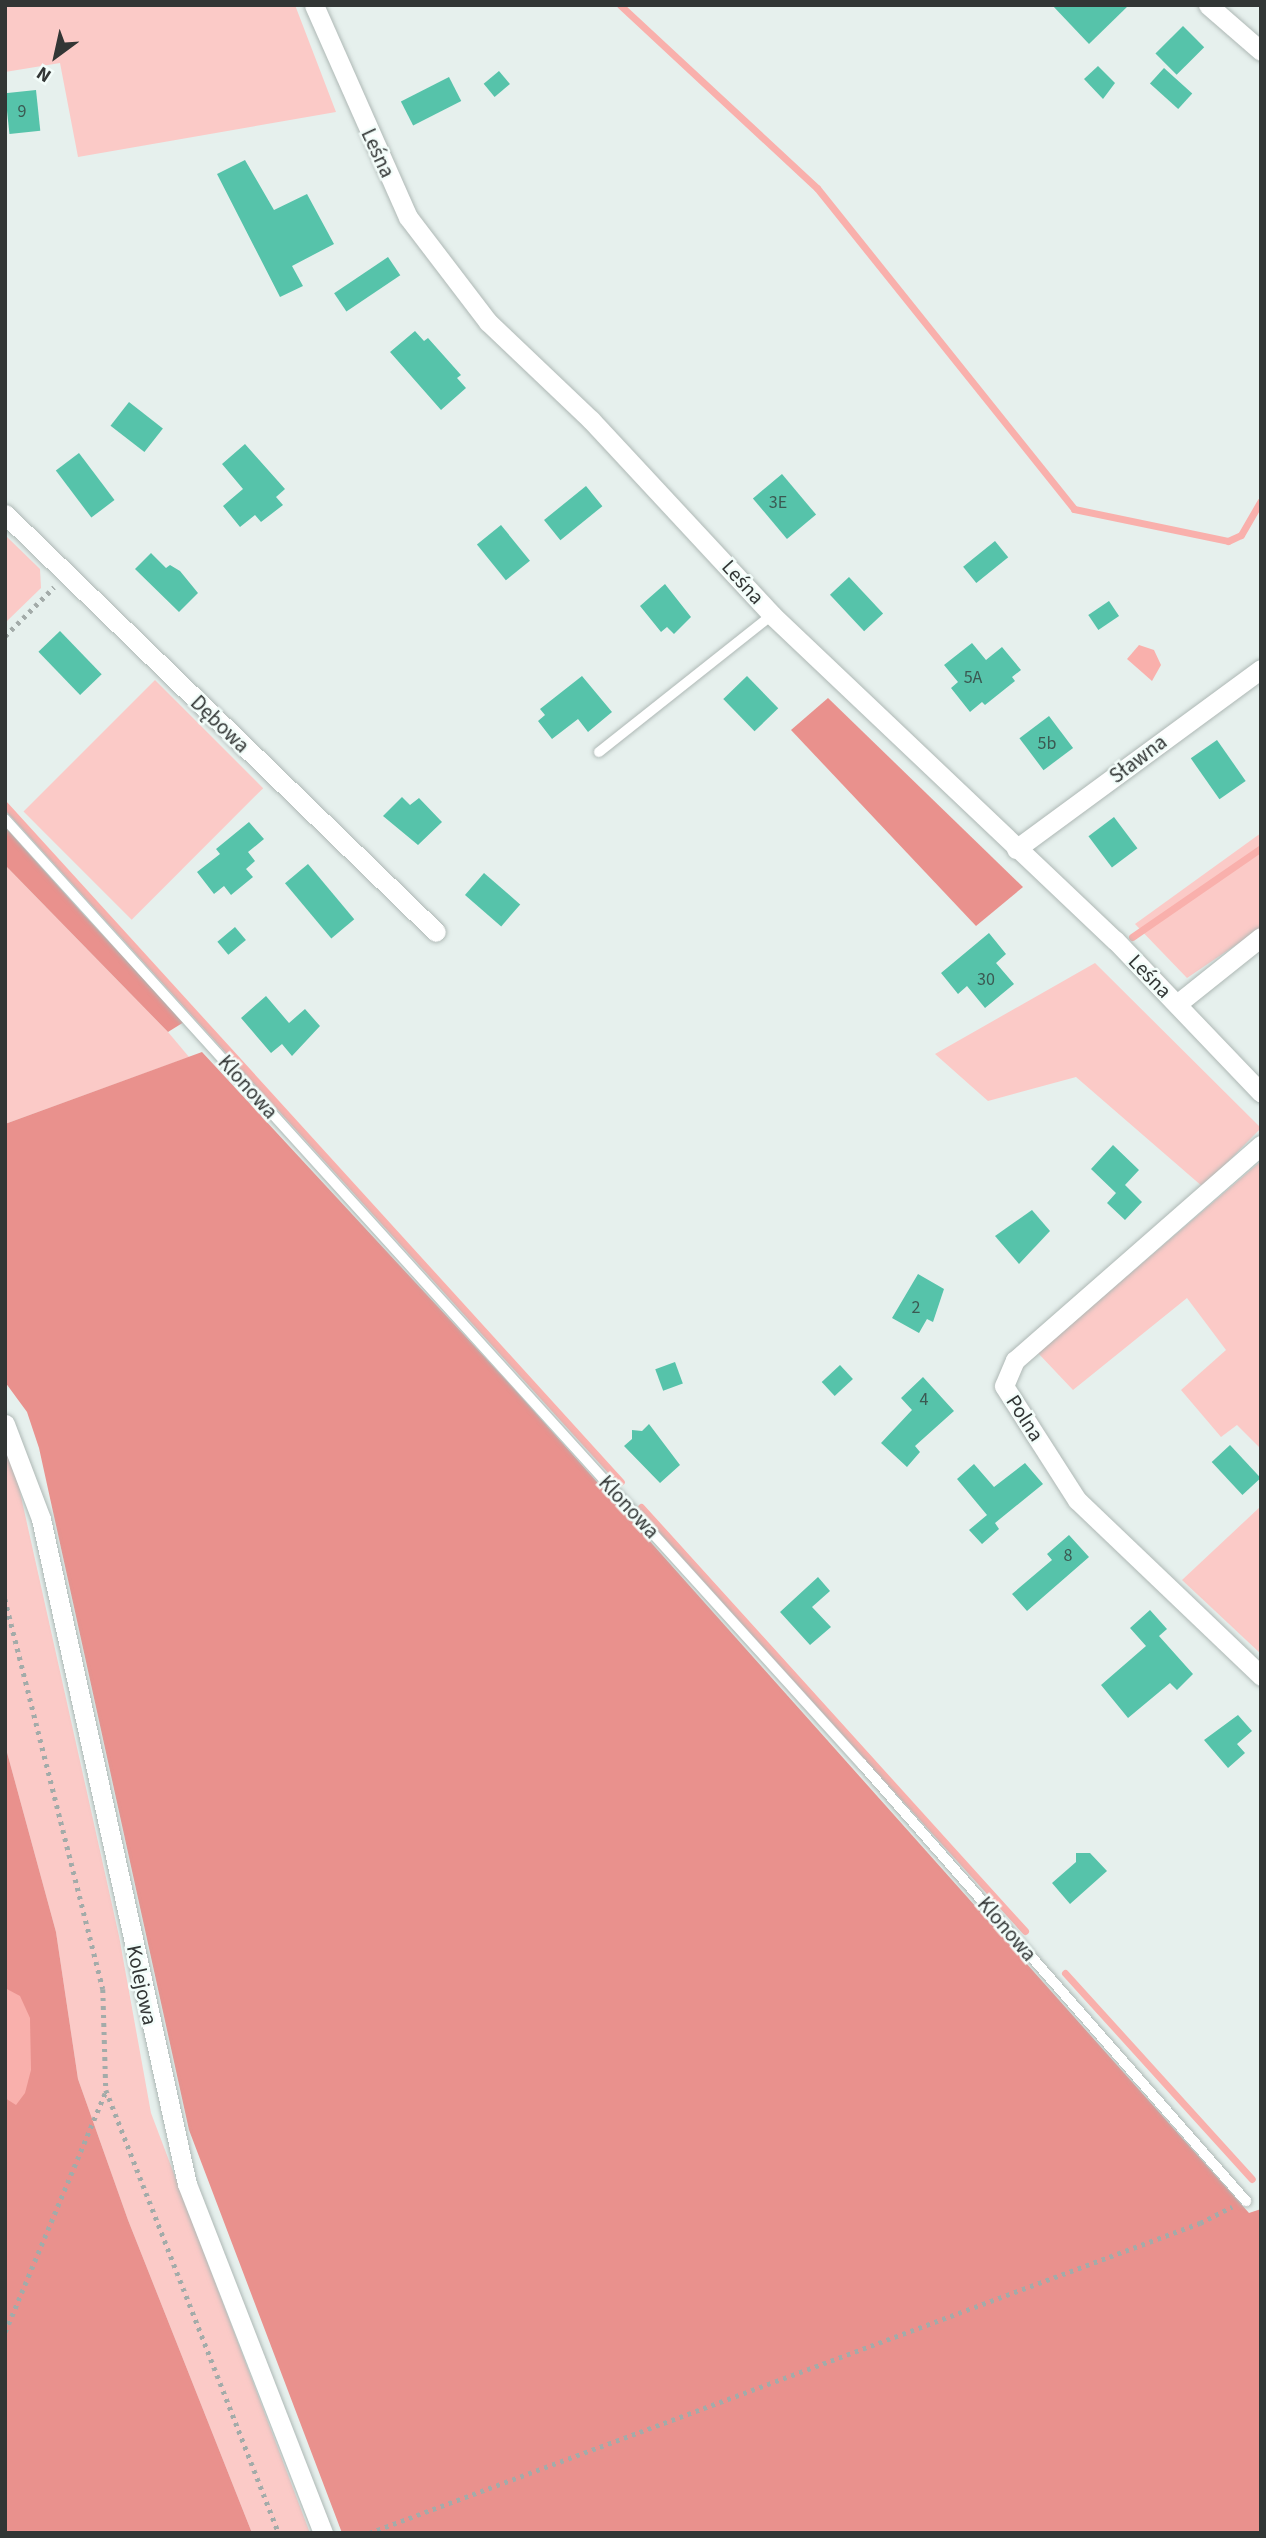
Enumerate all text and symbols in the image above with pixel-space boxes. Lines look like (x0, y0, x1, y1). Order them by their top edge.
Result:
north arrow (21, 21, 91, 91)
text: N (32, 59, 57, 89)
house number: 9 (18, 101, 26, 123)
street label: Leśna (356, 124, 400, 182)
house number: 3E (769, 492, 787, 514)
street label: Leśna (716, 555, 770, 609)
house number: 5A (964, 667, 982, 689)
street label: Dębowa (185, 690, 255, 758)
street label: Sławna (1104, 729, 1172, 789)
house number: 5b (1038, 733, 1056, 755)
street label: Leśna (1123, 949, 1177, 1003)
house number: 30 (977, 969, 995, 991)
street label: Klonowa (213, 1050, 283, 1124)
house number: 2 (912, 1297, 920, 1319)
house number: 4 (920, 1389, 928, 1411)
street label: Polna (1001, 1390, 1049, 1446)
street label: Klonowa (593, 1470, 665, 1544)
house number: 8 (1064, 1545, 1072, 1567)
street label: Klonowa (972, 1892, 1042, 1966)
street label: Kolejowa (121, 1943, 163, 2027)

